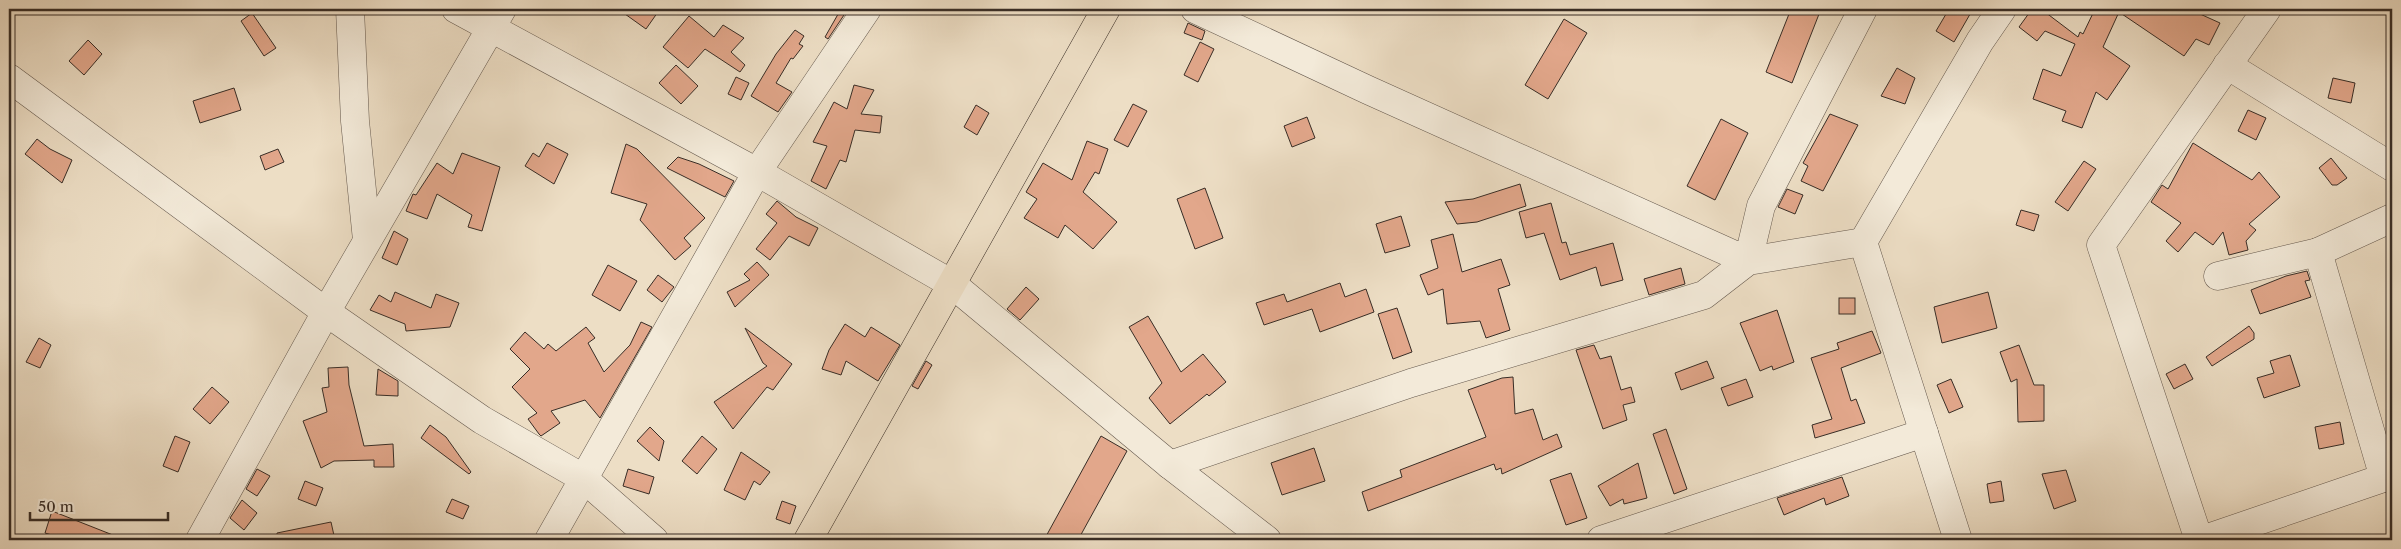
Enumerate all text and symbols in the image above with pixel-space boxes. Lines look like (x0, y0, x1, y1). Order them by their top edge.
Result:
scale bar (30, 489, 168, 521)
text: 50 m (38, 497, 74, 516)

